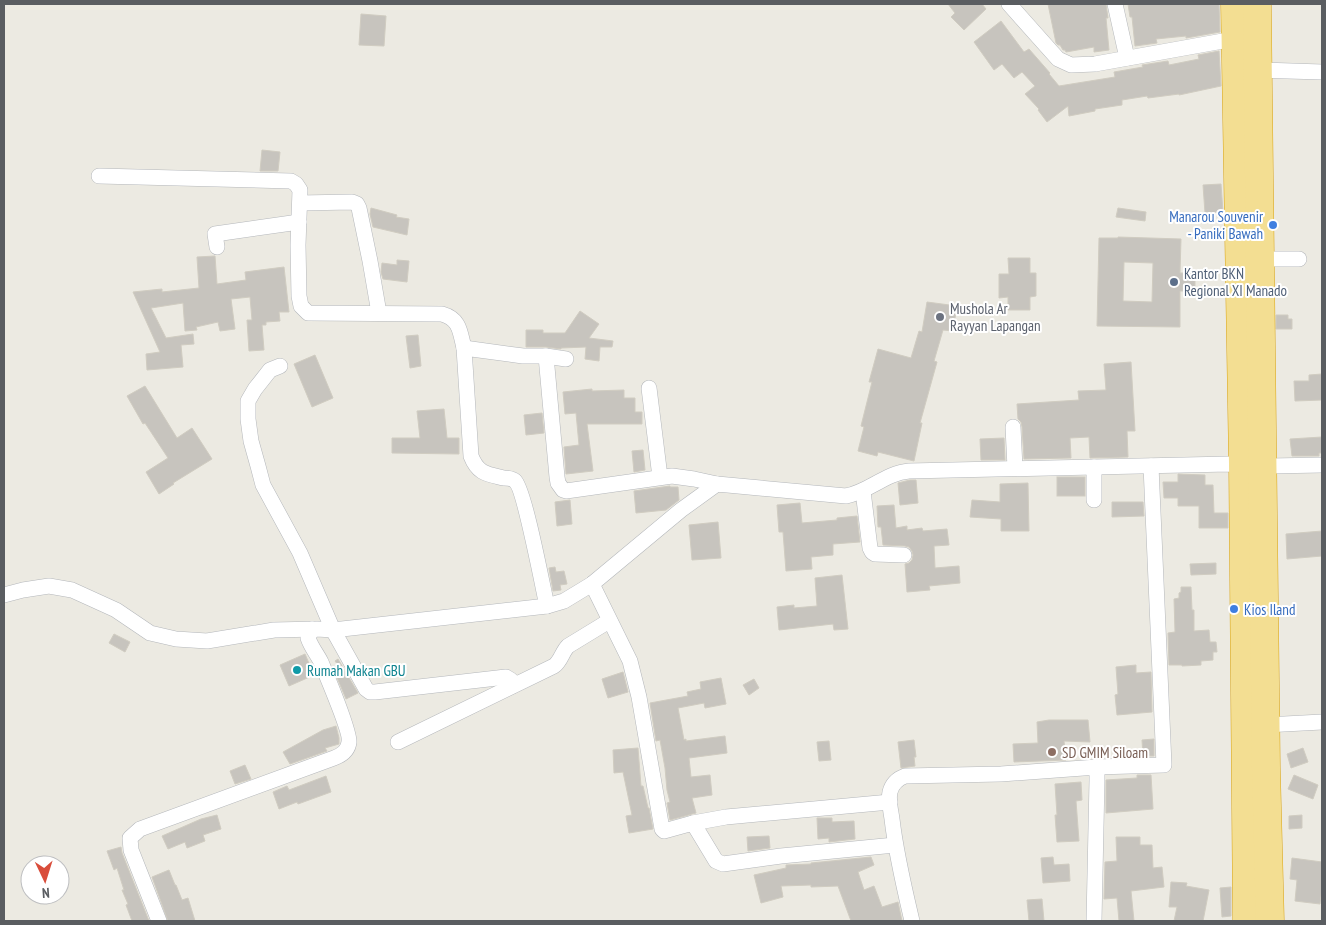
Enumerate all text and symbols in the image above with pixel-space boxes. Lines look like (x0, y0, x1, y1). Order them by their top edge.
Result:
place label: Manarou Souvenir - Paniki Bawah (1169, 207, 1264, 243)
marker: Manarou Souvenir - Paniki Bawah (1267, 219, 1279, 231)
place label: Kantor BKN Regional XI Manado (1184, 264, 1287, 300)
marker: Kantor BKN Regional XI Manado (1168, 276, 1180, 288)
place label: Mushola Ar Rayyan Lapangan (950, 299, 1041, 335)
marker: Mushola Ar Rayyan Lapangan (934, 311, 946, 323)
place label: Kios Iland (1244, 600, 1295, 619)
marker: Kios Iland (1228, 603, 1240, 615)
place label: Rumah Makan GBU (307, 661, 406, 680)
marker: Rumah Makan GBU (291, 664, 303, 676)
place label: SD GMIM Siloam (1062, 743, 1148, 762)
marker: SD GMIM Siloam (1046, 746, 1058, 758)
north arrow (20, 855, 70, 905)
text: N (42, 884, 50, 902)

